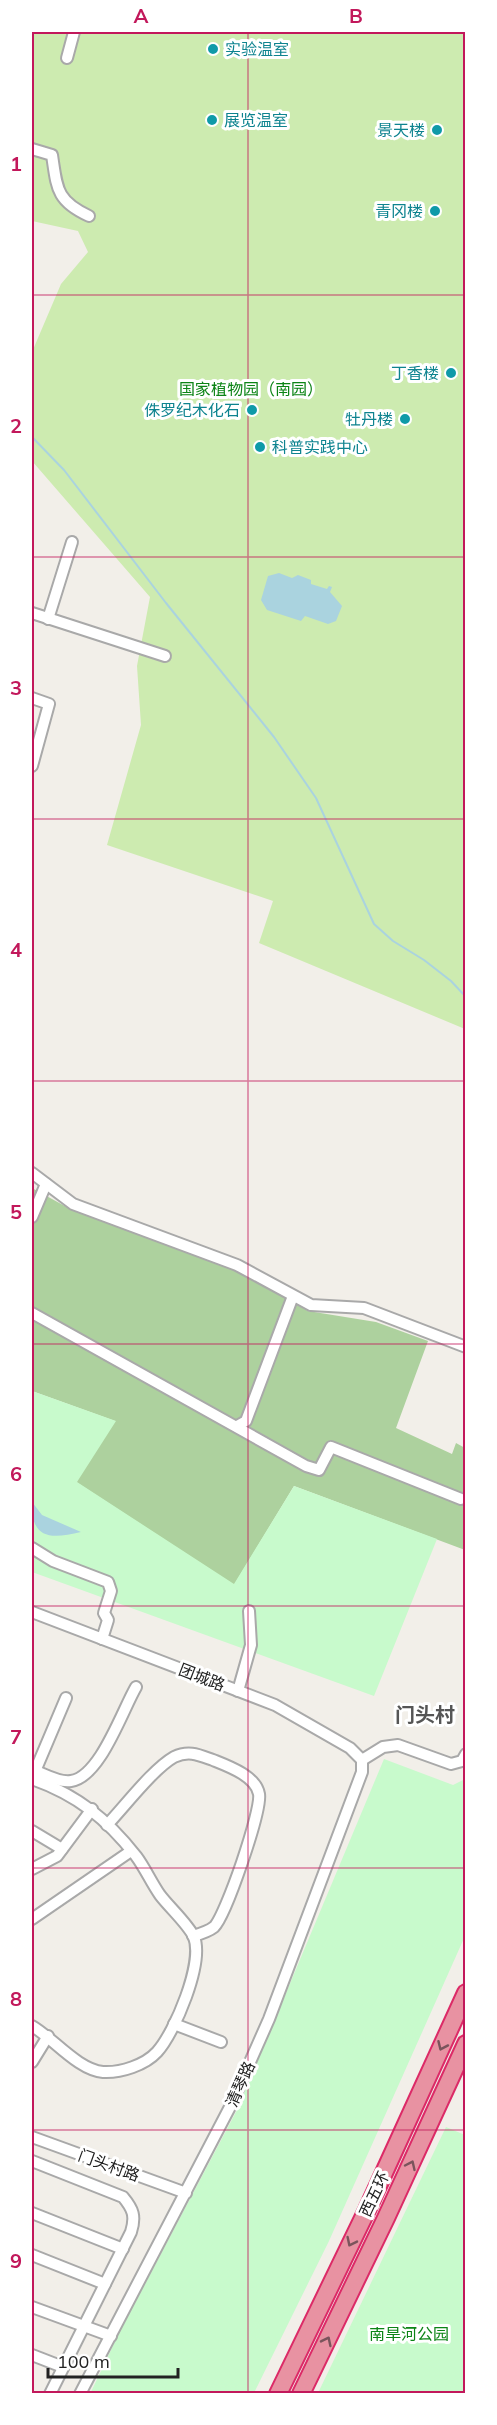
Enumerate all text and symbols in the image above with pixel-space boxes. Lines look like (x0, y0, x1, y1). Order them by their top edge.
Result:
text: A (134, 3, 149, 28)
text: B (349, 3, 363, 28)
place label: 实验温室 (225, 39, 289, 59)
marker: 实验温室 (206, 42, 220, 56)
place label: 展览温室 (224, 110, 288, 130)
marker: 展览温室 (205, 113, 219, 127)
place label: 景天楼 (377, 120, 425, 140)
marker: 景天楼 (430, 123, 444, 137)
text: 1 (10, 151, 22, 176)
place label: 青冈楼 (375, 201, 423, 221)
marker: 青冈楼 (428, 204, 442, 218)
place label: 丁香楼 (391, 363, 439, 383)
marker: 丁香楼 (444, 366, 458, 380)
park label: 国家植物园（南园） (179, 379, 323, 399)
place label: 侏罗纪木化石 (144, 400, 240, 420)
marker: 侏罗纪木化石 (245, 403, 259, 417)
place label: 牡丹楼 (345, 409, 393, 429)
marker: 牡丹楼 (398, 412, 412, 426)
text: 2 (10, 413, 22, 438)
place label: 科普实践中心 (272, 437, 368, 457)
marker: 科普实践中心 (253, 440, 267, 454)
text: 3 (10, 675, 22, 700)
text: 4 (10, 937, 22, 962)
text: 5 (10, 1199, 22, 1224)
text: 6 (10, 1461, 22, 1486)
street label: 团城路 (176, 1659, 228, 1695)
district label: 门头村 (395, 1702, 455, 1727)
text: 7 (10, 1724, 22, 1749)
text: 8 (10, 1986, 22, 2011)
one-way arrow (437, 2040, 449, 2051)
street label: 清琴路 (221, 2058, 259, 2110)
street label: 门头村路 (76, 2145, 142, 2185)
one-way arrow (404, 2160, 416, 2171)
street label: 西五环 (355, 2168, 393, 2220)
one-way arrow (347, 2236, 359, 2247)
text: 9 (10, 2248, 22, 2273)
park label: 南旱河公园 (369, 2324, 449, 2344)
one-way arrow (319, 2336, 331, 2347)
scale bar (48, 2341, 178, 2379)
text: 100 m (57, 2350, 110, 2373)

